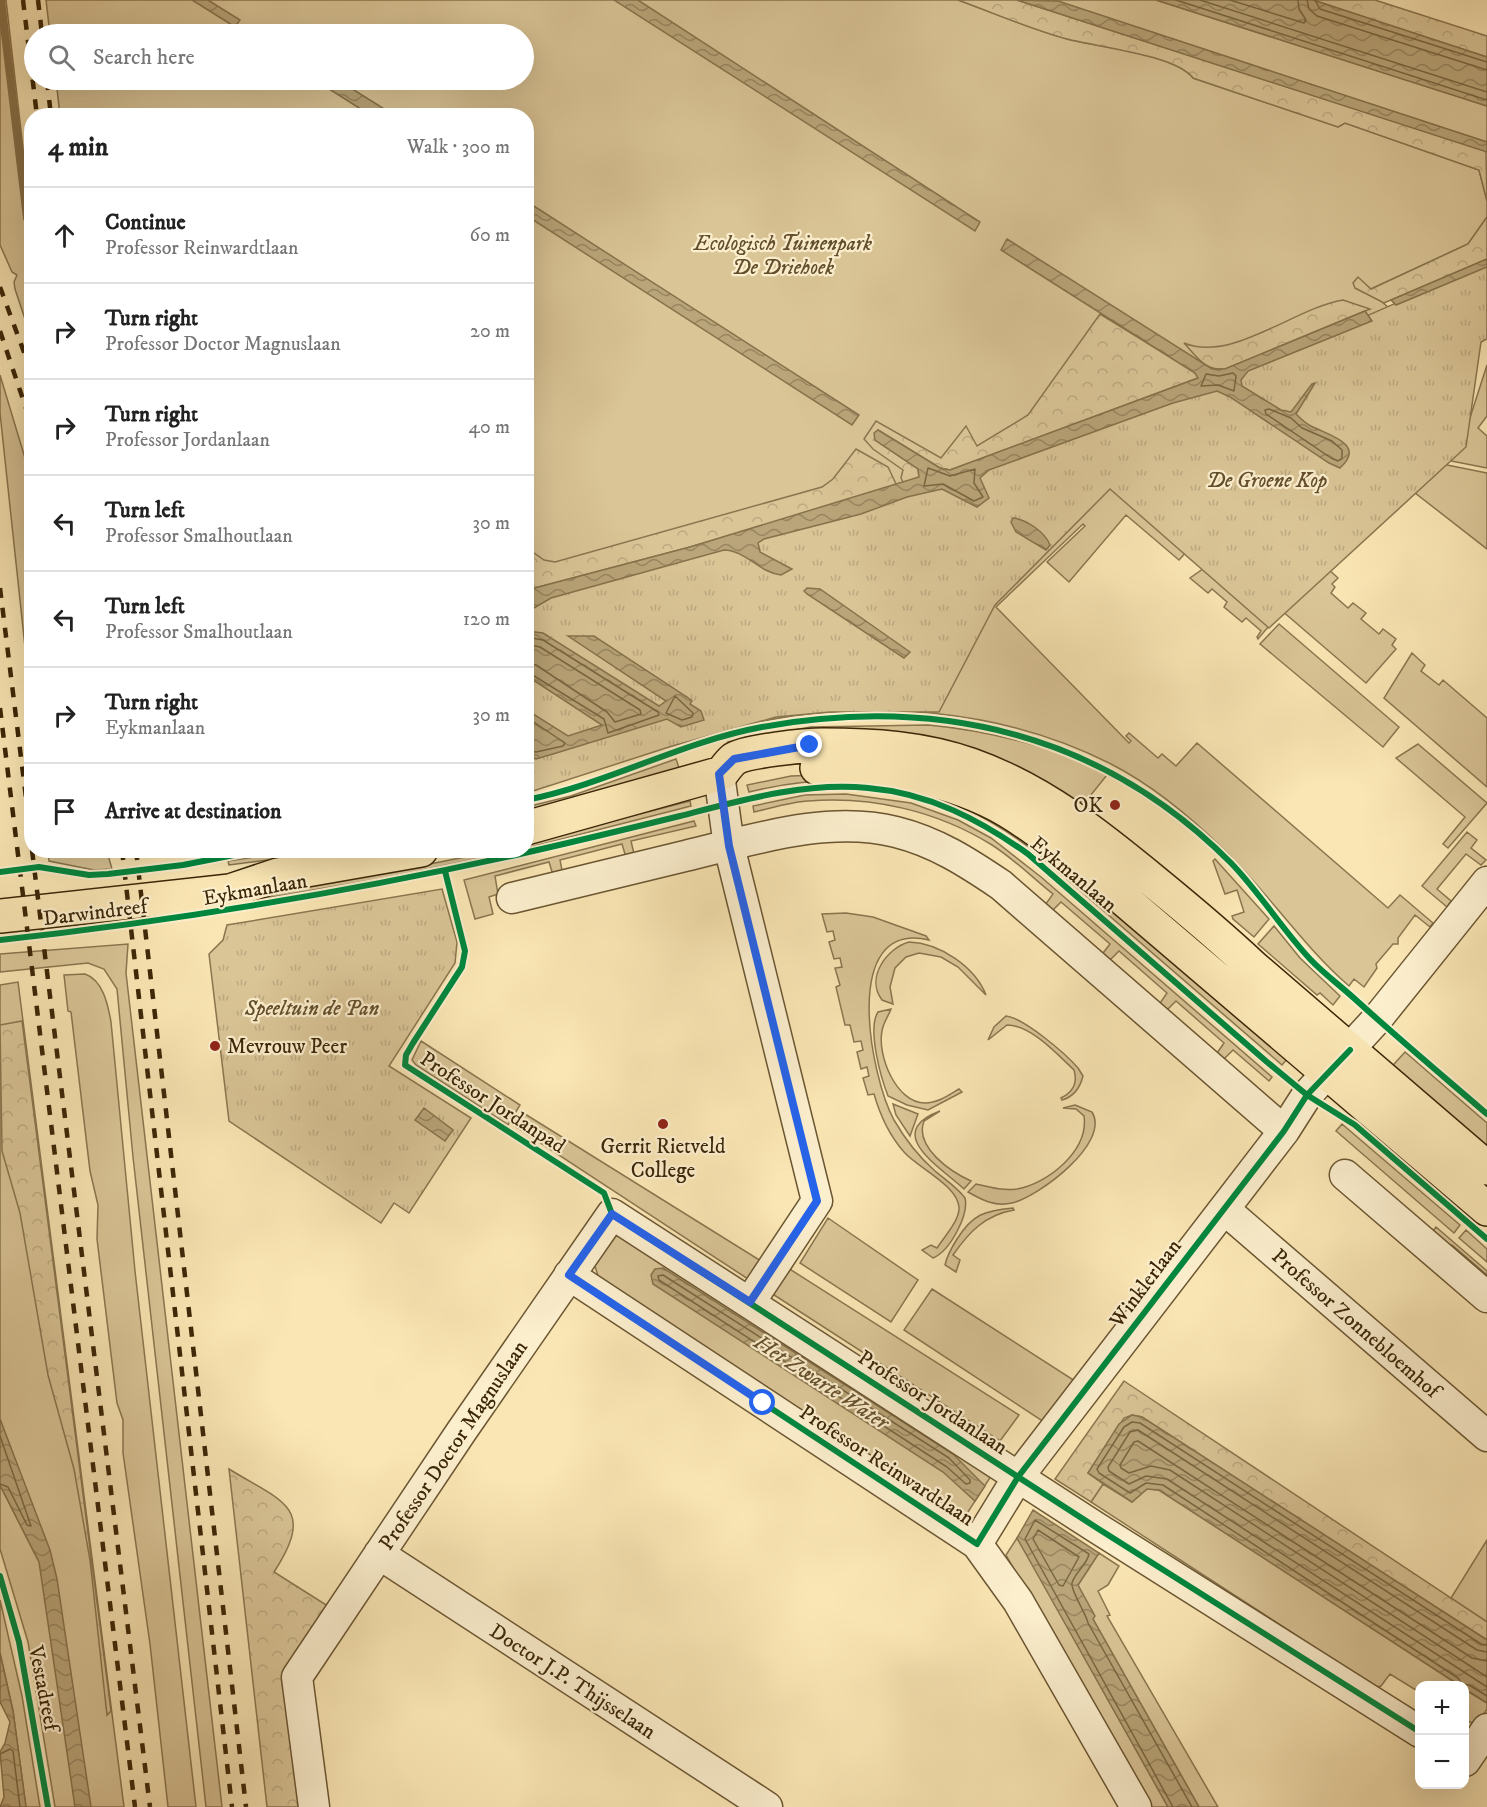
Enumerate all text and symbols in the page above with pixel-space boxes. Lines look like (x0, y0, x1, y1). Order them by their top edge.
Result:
search box (24, 24, 534, 90)
icon: search (45, 41, 78, 74)
text: Search here (93, 44, 195, 71)
text: 4 min (48, 131, 108, 164)
text: Walk · 300 m (407, 135, 510, 160)
text: Continue (105, 209, 186, 236)
icon: ahead (48, 219, 81, 252)
text: 60 m (470, 223, 510, 248)
park label: Ecologisch Tuinenpark De Driehoek (693, 231, 872, 281)
text: Professor Reinwardtlaan (105, 236, 299, 261)
text: Turn right (105, 305, 198, 332)
icon: right (48, 315, 81, 348)
text: 20 m (470, 319, 510, 344)
text: Professor Doctor Magnuslaan (105, 332, 341, 357)
text: Turn right (105, 401, 198, 428)
icon: right (48, 411, 81, 444)
text: 40 m (468, 415, 510, 440)
text: Professor Jordanlaan (105, 428, 270, 453)
park label: De Groene Kop (1207, 468, 1327, 494)
text: Turn left (105, 497, 185, 524)
icon: left (48, 507, 81, 540)
text: 30 m (472, 511, 510, 536)
text: Professor Smalhoutlaan (105, 524, 293, 549)
text: Turn left (105, 593, 185, 620)
icon: left (48, 603, 81, 636)
text: 120 m (463, 607, 510, 632)
text: Professor Smalhoutlaan (105, 620, 293, 645)
text: Turn right (105, 689, 198, 716)
icon: right (48, 699, 81, 732)
text: 30 m (472, 703, 510, 728)
text: Eykmanlaan (105, 716, 205, 741)
route end (796, 731, 822, 757)
place label: OK (1074, 793, 1103, 819)
icon: arrive (48, 795, 81, 828)
text: Arrive at destination (105, 798, 282, 825)
marker: OK (1108, 798, 1122, 812)
street label: Eykmanlaan (1025, 831, 1122, 919)
street label: Eykmanlaan (201, 868, 309, 912)
street label: Darwindreef (42, 893, 152, 932)
park label: Speeltuin de Pan (244, 996, 380, 1022)
place label: Mevrouw Peer (227, 1034, 347, 1060)
marker: Mevrouw Peer (208, 1039, 222, 1053)
street label: Professor Jordanpad (415, 1046, 570, 1160)
marker: Gerrit Rietveld College (656, 1117, 670, 1131)
place label: Gerrit Rietveld College (600, 1134, 726, 1184)
street label: Winklerlaan (1104, 1234, 1187, 1334)
street label: Professor Zonnebloemhof (1266, 1244, 1447, 1406)
water label: Het Zwarte Water (748, 1328, 895, 1437)
street label: Professor Doctor Magnuslaan (374, 1336, 534, 1555)
street label: Professor Jordanlaan (853, 1345, 1012, 1461)
route start (749, 1389, 775, 1415)
street label: Professor Reinwardtlaan (794, 1400, 979, 1532)
street label: Doctor J.P. Thijsselaan (485, 1618, 660, 1745)
street label: Vestadreef (22, 1643, 65, 1736)
map controls (1415, 1681, 1469, 1789)
button: + (1415, 1681, 1469, 1735)
button: − (1415, 1735, 1469, 1789)

